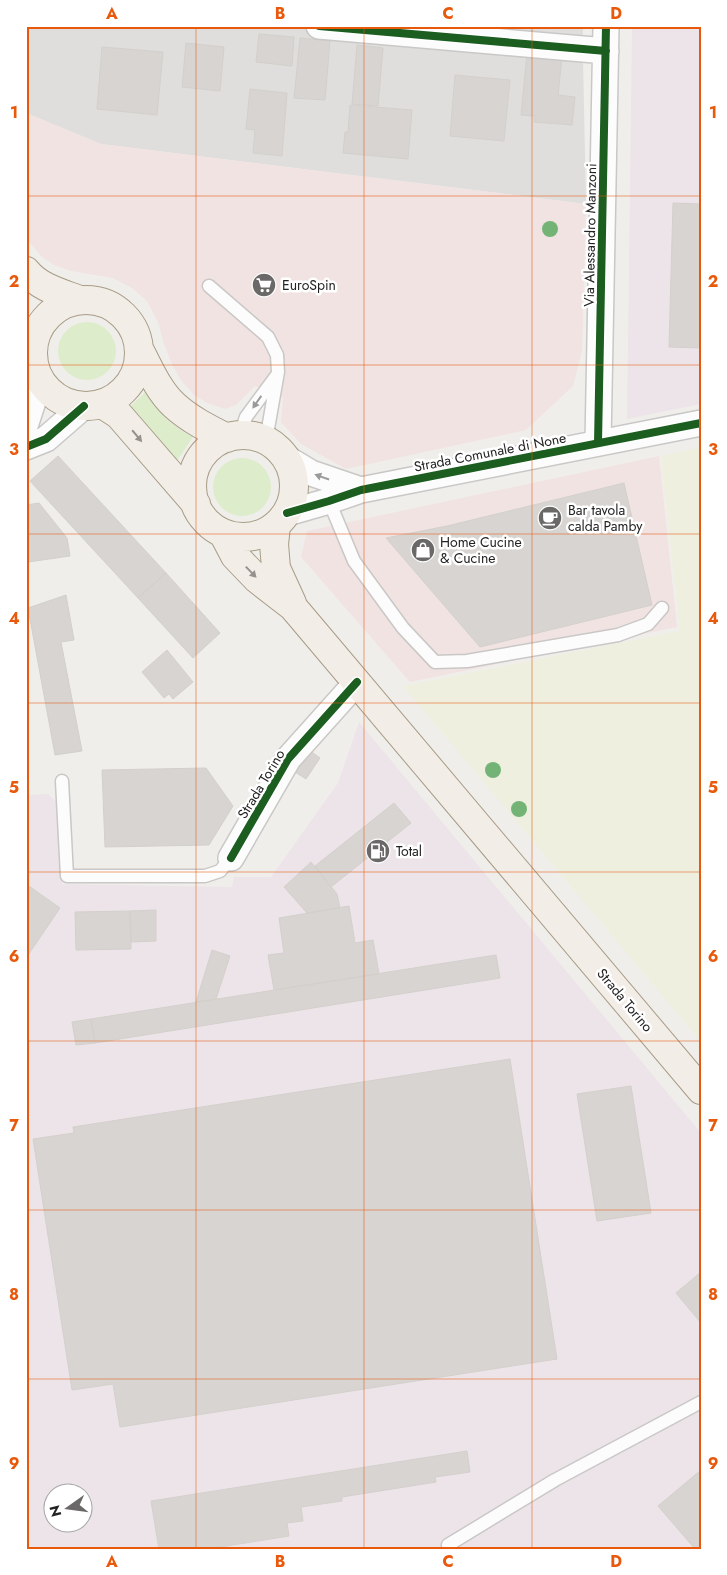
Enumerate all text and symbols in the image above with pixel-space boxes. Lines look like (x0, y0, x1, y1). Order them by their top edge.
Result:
text: A (105, 2, 118, 25)
text: B (275, 2, 285, 25)
text: C (442, 2, 454, 25)
text: D (610, 2, 622, 25)
text: 1 (10, 101, 18, 124)
text: 1 (709, 101, 717, 124)
street label: Via Alessandro Manzoni (579, 163, 601, 307)
text: 2 (9, 270, 19, 293)
text: 2 (708, 270, 718, 293)
supermarket icon: EuroSpin (251, 272, 277, 298)
place label: EuroSpin (282, 275, 336, 295)
one-way arrow (252, 396, 262, 409)
street label: Strada Comunale di None (412, 427, 568, 477)
one-way arrow (132, 429, 143, 442)
text: 3 (9, 438, 19, 461)
text: 3 (708, 438, 718, 461)
one-way arrow (314, 472, 329, 480)
place label: Bar tavola calda Pamby (568, 500, 643, 536)
cafe icon: Bar tavola calda Pamby (537, 505, 563, 531)
place label: Home Cucine & Cucine (440, 532, 522, 568)
shop icon: Home Cucine & Cucine (410, 537, 436, 563)
one-way arrow (244, 566, 256, 578)
text: 4 (8, 607, 20, 630)
text: 4 (707, 607, 719, 630)
street label: Strada Torino (232, 745, 290, 822)
text: 5 (9, 776, 19, 799)
text: 5 (708, 776, 718, 799)
fuel station icon: Total (365, 838, 391, 864)
place label: Total (396, 841, 422, 861)
text: 6 (9, 945, 19, 968)
text: 6 (708, 945, 718, 968)
street label: Strada Torino (592, 964, 658, 1036)
text: 7 (9, 1114, 19, 1137)
text: 7 (708, 1114, 718, 1137)
text: 8 (9, 1283, 19, 1306)
text: 8 (708, 1283, 718, 1306)
text: 9 (9, 1452, 19, 1475)
text: 9 (708, 1452, 718, 1475)
north arrow (42, 1482, 92, 1532)
text: N (44, 1503, 66, 1519)
text: A (105, 1550, 118, 1573)
text: B (275, 1550, 285, 1573)
text: C (442, 1550, 454, 1573)
text: D (610, 1550, 622, 1573)

